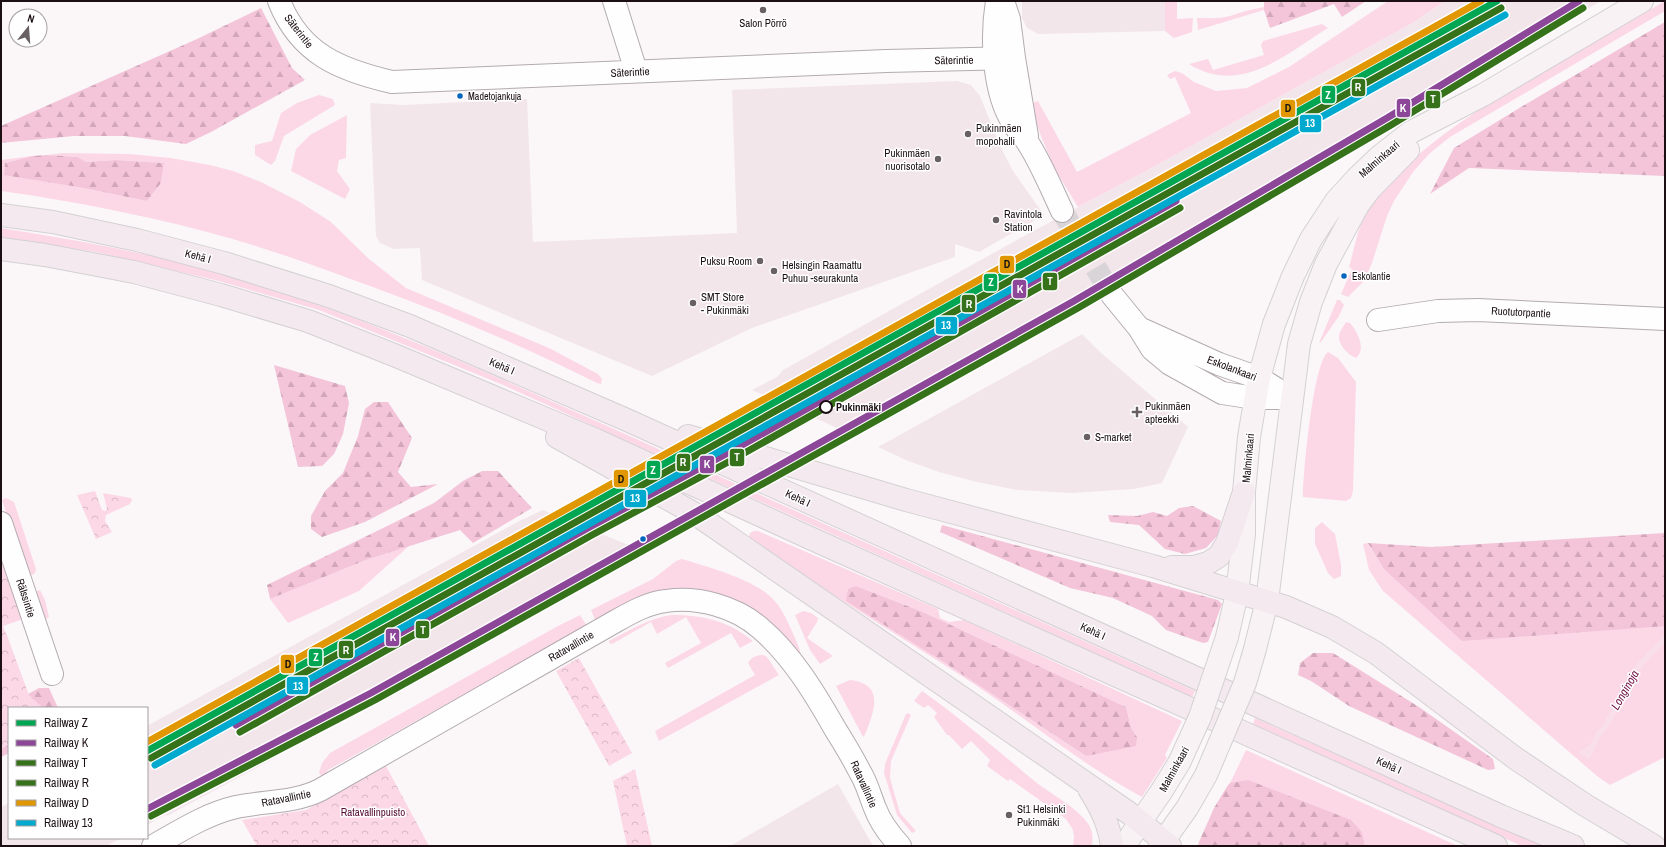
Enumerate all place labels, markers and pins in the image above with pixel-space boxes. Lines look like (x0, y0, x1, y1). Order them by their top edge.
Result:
marker: Salon Pörrö (758, 5, 768, 15)
place label: Salon Pörrö (739, 16, 787, 30)
place label: Madetojankuja (468, 90, 522, 103)
marker: Madetojankuja (455, 91, 465, 101)
place label: Pukinmäen mopohalli (976, 121, 1022, 148)
marker: Pukinmäen mopohalli (963, 129, 973, 139)
place label: Pukinmäen nuorisotalo (884, 146, 930, 173)
marker: Pukinmäen nuorisotalo (933, 154, 943, 164)
place label: Ravintola Station (1004, 207, 1042, 234)
marker: Ravintola Station (991, 215, 1001, 225)
place label: Puksu Room (700, 254, 752, 268)
marker: Puksu Room (755, 256, 765, 266)
place label: Helsingin Raamattu Puhuu -seurakunta (782, 258, 862, 285)
marker: Helsingin Raamattu Puhuu -seurakunta (769, 266, 779, 276)
place label: Eskolantie (1352, 270, 1391, 283)
marker: Eskolantie (1339, 271, 1349, 281)
place label: SMT Store - Pukinmäki (701, 290, 749, 317)
marker: SMT Store - Pukinmäki (688, 298, 698, 308)
place label: Pukinmäen apteekki (1145, 399, 1191, 426)
marker: Pukinmäki (819, 400, 833, 414)
place label: Pukinmäki (836, 400, 881, 414)
marker: Pukinmäen apteekki (1132, 407, 1142, 417)
place label: S-market (1095, 430, 1132, 444)
marker: S-market (1082, 432, 1092, 442)
unlabelled marker (638, 534, 648, 544)
place label: St1 Helsinki Pukinmäki (1017, 802, 1066, 829)
marker: St1 Helsinki Pukinmäki (1004, 810, 1014, 820)

